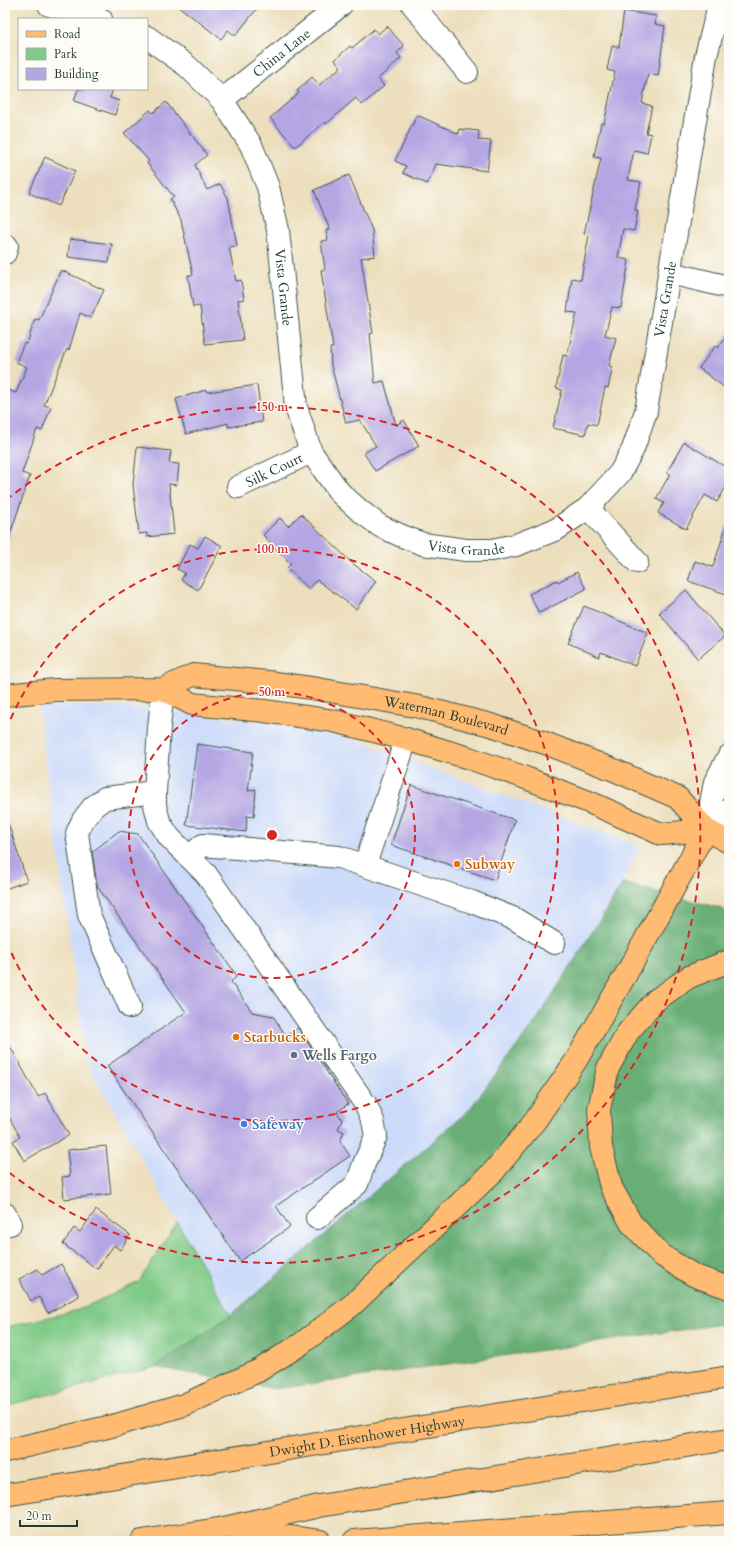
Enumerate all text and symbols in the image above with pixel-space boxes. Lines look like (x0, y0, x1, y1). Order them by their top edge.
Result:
legend (18, 18, 148, 90)
street label: China Lane (248, 24, 314, 82)
text: Road (54, 26, 81, 42)
text: Park (54, 46, 78, 62)
text: Building (54, 66, 99, 82)
street label: Vista Grande (270, 248, 297, 327)
street label: Vista Grande (649, 259, 681, 339)
text: 150 m (256, 399, 289, 415)
street label: Silk Court (242, 448, 306, 492)
street label: Vista Grande (427, 535, 507, 560)
text: 100 m (256, 541, 289, 557)
text: 50 m (259, 684, 286, 700)
street label: Waterman Boulevard (381, 691, 511, 740)
centre of rings (265, 828, 279, 842)
place label: Subway (465, 855, 515, 874)
marker: Subway (452, 859, 462, 869)
place label: Starbucks (244, 1028, 306, 1047)
marker: Starbucks (231, 1032, 241, 1042)
place label: Wells Fargo (301, 1046, 377, 1065)
marker: Wells Fargo (289, 1050, 299, 1060)
place label: Safeway (252, 1115, 304, 1134)
marker: Safeway (239, 1119, 249, 1129)
street label: Dwight D. Eisenhower Highway (268, 1411, 467, 1461)
scale bar (20, 1502, 77, 1528)
text: 20 m (26, 1508, 53, 1524)

